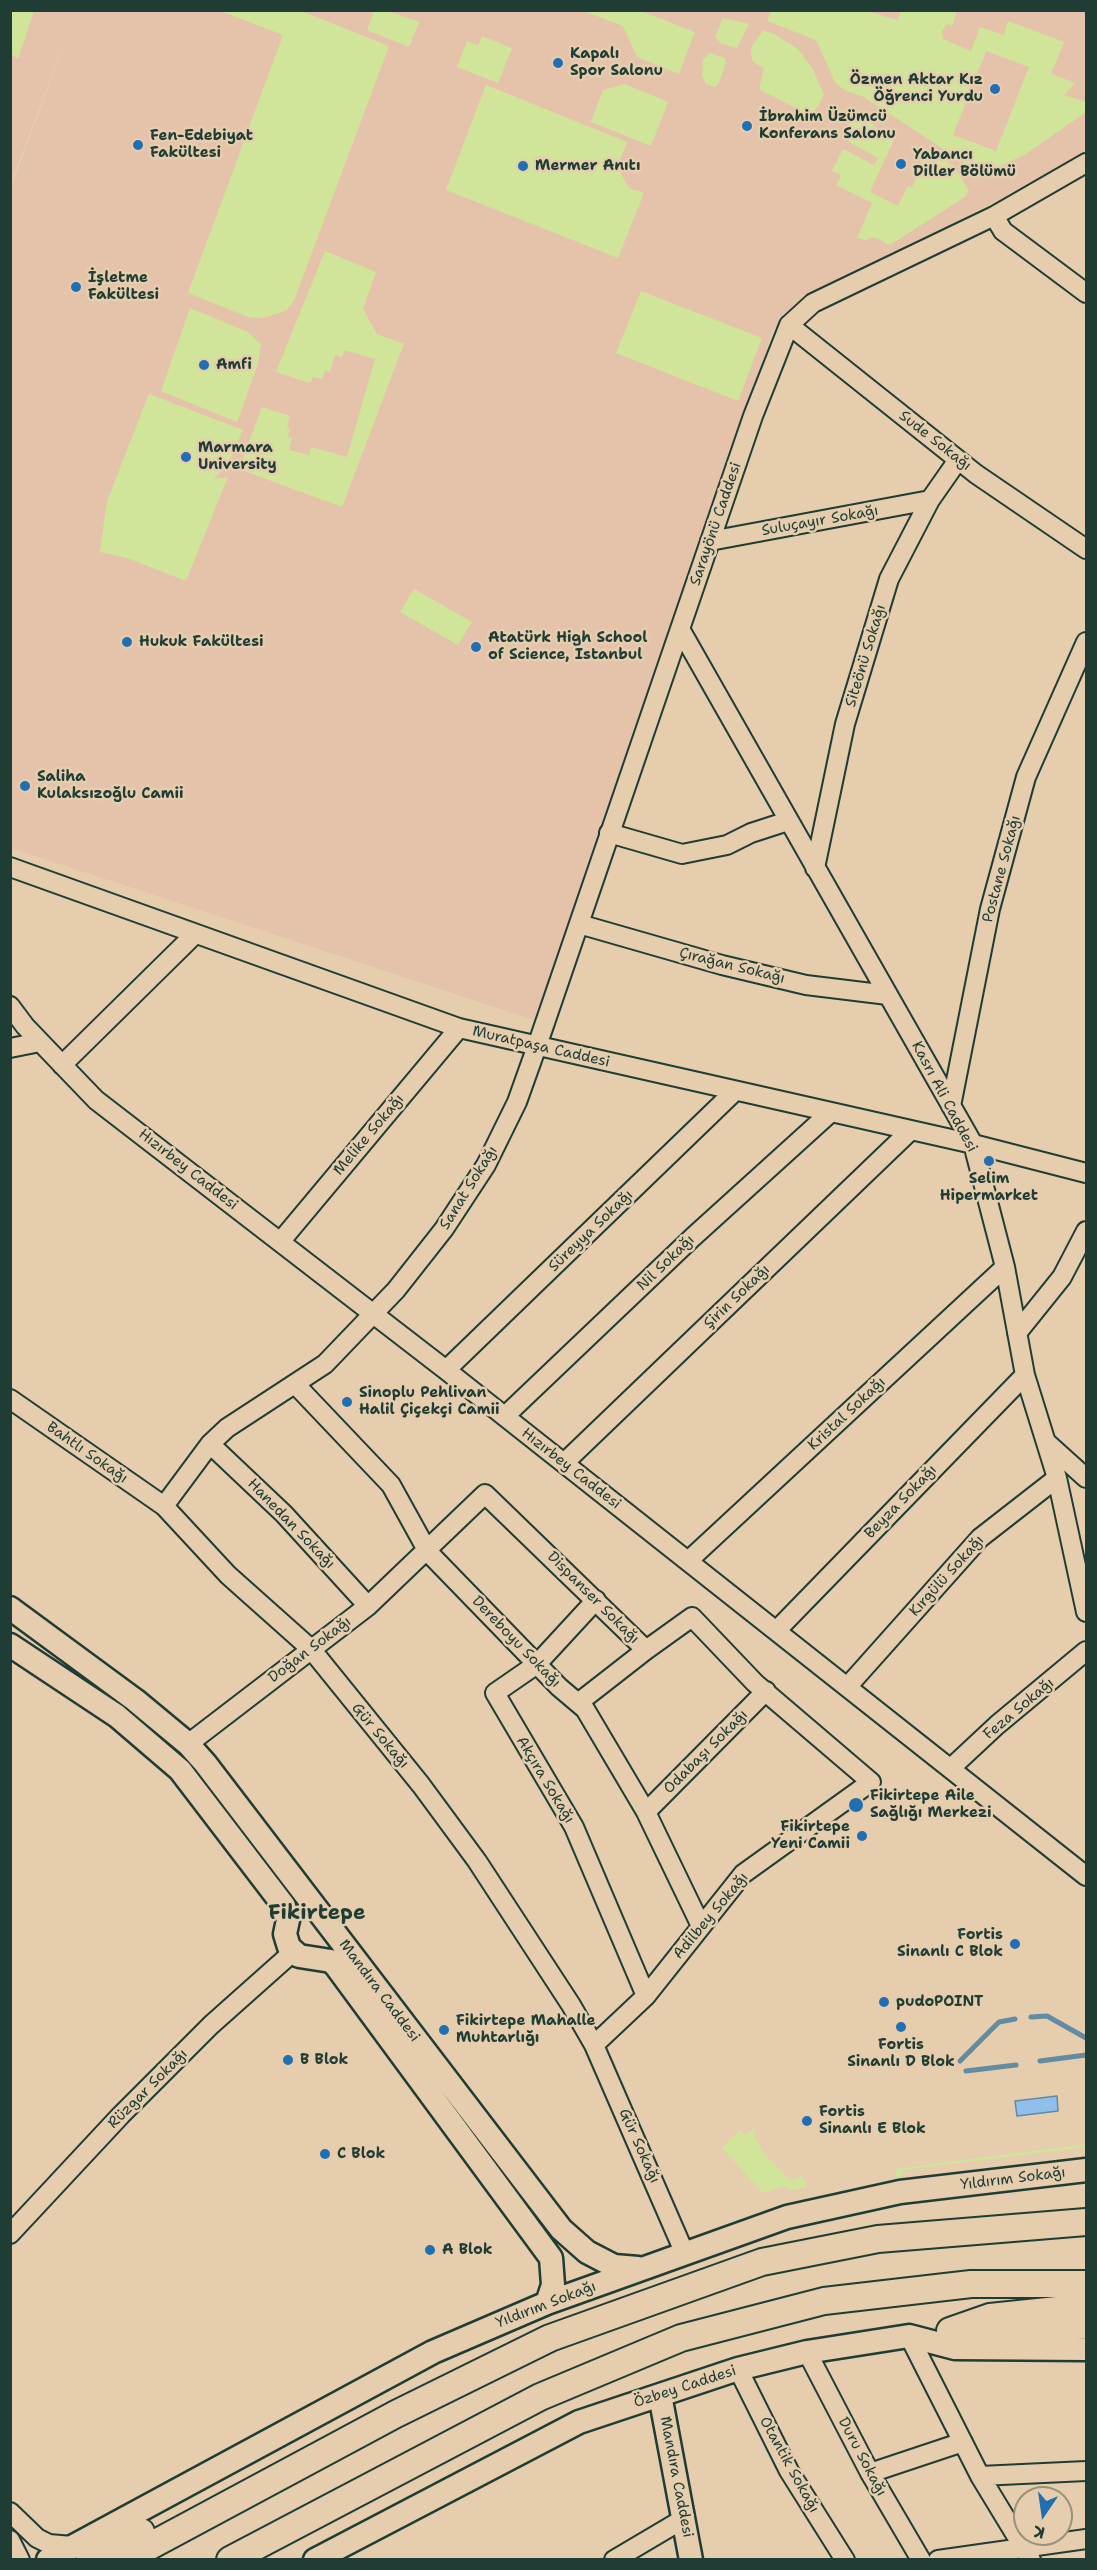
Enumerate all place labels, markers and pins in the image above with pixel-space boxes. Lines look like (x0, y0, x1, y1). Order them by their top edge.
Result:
place label: Kapalı Spor Salonu (570, 45, 663, 80)
marker: Kapalı Spor Salonu (551, 56, 565, 70)
place label: Özmen Aktar Kız Öğrenci Yurdu (850, 71, 983, 106)
marker: Özmen Aktar Kız Öğrenci Yurdu (988, 82, 1002, 96)
place label: İbrahim Üzümcü Konferans Salonu (759, 108, 896, 143)
marker: İbrahim Üzümcü Konferans Salonu (740, 119, 754, 133)
place label: Fen-Edebiyat Fakültesi (150, 127, 253, 162)
marker: Fen-Edebiyat Fakültesi (131, 138, 145, 152)
place label: Yabancı Diller Bölümü (913, 146, 1016, 181)
place label: Mermer Anıtı (535, 157, 640, 175)
marker: Yabancı Diller Bölümü (894, 157, 908, 171)
marker: Mermer Anıtı (516, 159, 530, 173)
place label: İşletme Fakültesi (88, 269, 159, 304)
marker: İşletme Fakültesi (69, 280, 83, 294)
place label: Amfi (216, 356, 252, 374)
marker: Amfi (197, 358, 211, 372)
place label: Marmara University (198, 439, 277, 474)
marker: Marmara University (179, 450, 193, 464)
place label: Atatürk High School of Science, Istanbul (488, 629, 647, 664)
place label: Hukuk Fakültesi (139, 633, 264, 651)
marker: Hukuk Fakültesi (120, 635, 134, 649)
marker: Atatürk High School of Science, Istanbul (469, 640, 483, 654)
place label: Saliha Kulaksızoğlu Camii (37, 768, 184, 803)
marker: Saliha Kulaksızoğlu Camii (18, 779, 32, 793)
marker: Selim Hipermarket (982, 1154, 996, 1168)
place label: Selim Hipermarket (940, 1170, 1038, 1205)
place label: Sinoplu Pehlivan Halil Çiçekçi Camii (359, 1384, 500, 1419)
marker: Sinoplu Pehlivan Halil Çiçekçi Camii (340, 1395, 354, 1409)
place label: Fikirtepe Aile Sağlığı Merkezi (870, 1787, 992, 1822)
marker: Fikirtepe Aile Sağlığı Merkezi (847, 1796, 865, 1814)
place label: Fikirtepe Yeni Camii (771, 1818, 850, 1853)
marker: Fikirtepe Yeni Camii (855, 1829, 869, 1843)
place label: Fortis Sinanlı C Blok (897, 1926, 1003, 1961)
marker: Fortis Sinanlı C Blok (1008, 1937, 1022, 1951)
place label: pudoPOINT (896, 1993, 983, 2011)
marker: pudoPOINT (877, 1995, 891, 2009)
place label: Fikirtepe Mahalle Muhtarlığı (456, 2012, 596, 2047)
marker: Fortis Sinanlı D Blok (894, 2020, 908, 2034)
marker: Fikirtepe Mahalle Muhtarlığı (437, 2023, 451, 2037)
place label: Fortis Sinanlı D Blok (847, 2036, 955, 2071)
place label: B Blok (300, 2051, 348, 2069)
marker: B Blok (281, 2053, 295, 2067)
place label: Fortis Sinanlı E Blok (819, 2103, 926, 2138)
marker: Fortis Sinanlı E Blok (800, 2114, 814, 2128)
place label: C Blok (337, 2145, 385, 2163)
marker: C Blok (318, 2147, 332, 2161)
place label: A Blok (442, 2241, 492, 2259)
marker: A Blok (423, 2243, 437, 2257)

